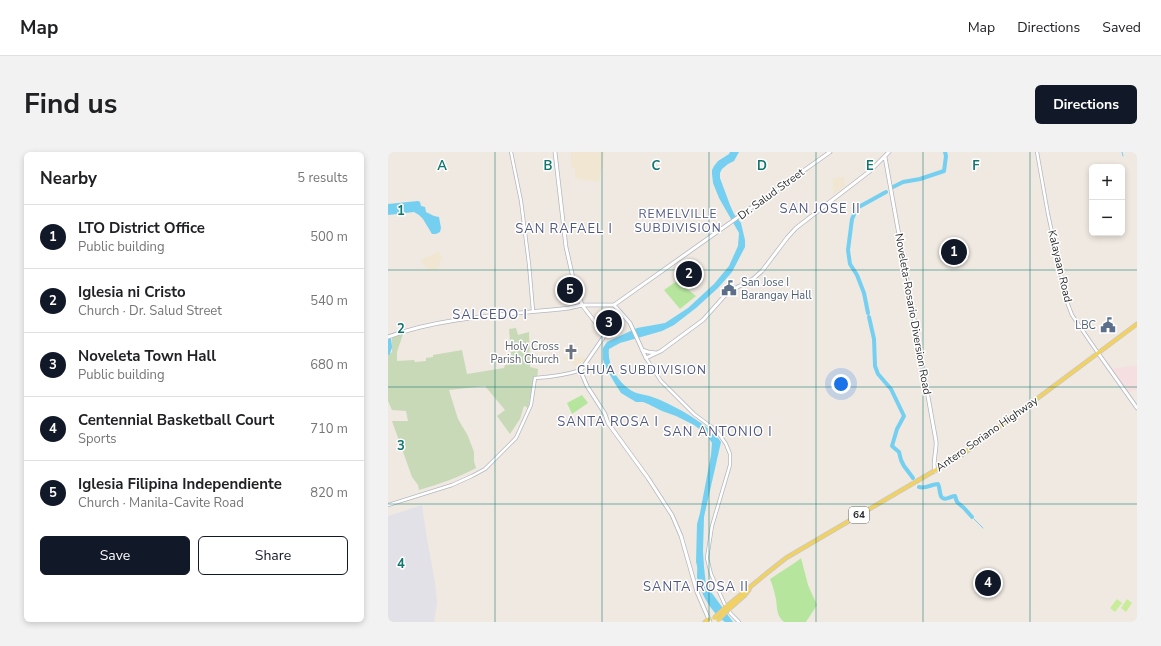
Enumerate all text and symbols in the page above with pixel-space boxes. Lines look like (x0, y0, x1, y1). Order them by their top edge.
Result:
text: Map (20, 15, 58, 41)
text: Map (968, 18, 995, 37)
text: Directions (1017, 18, 1080, 37)
text: Saved (1102, 18, 1141, 37)
text: Find us (24, 85, 118, 123)
button: Directions (1035, 85, 1137, 124)
text: A (437, 157, 447, 175)
text: B (544, 157, 553, 175)
text: C (652, 157, 661, 175)
text: E (866, 157, 874, 175)
text: F (972, 157, 980, 175)
map controls (1089, 164, 1125, 236)
button: + (1089, 164, 1125, 200)
street label: Dr. Salud Street (735, 166, 807, 222)
text: Nearby (40, 167, 97, 190)
text: 5 results (297, 169, 348, 187)
district label: SAN JOSE II (779, 200, 861, 218)
button: − (1089, 200, 1125, 236)
text: 1 (397, 202, 405, 220)
district label: REMELVILLE SUBDIVISION (634, 206, 722, 236)
text: LTO District Office (78, 218, 205, 238)
district label: SAN RAFAEL I (515, 220, 613, 238)
text: 1 (49, 228, 57, 246)
text: 500 m (310, 228, 348, 246)
street label: Kalayaan Road (1044, 228, 1076, 304)
street label: Noveleta-Rosario Diversion Road (891, 232, 935, 396)
pin: 1 (941, 237, 967, 267)
text: Public building (78, 238, 165, 256)
pin: 2 (676, 259, 702, 289)
pin: 5 (557, 275, 583, 305)
place label: San Jose I Barangay Hall (741, 275, 812, 303)
public building icon: San Jose I Barangay Hall (720, 279, 738, 297)
text: Iglesia ni Cristo (78, 282, 186, 302)
text: 2 (49, 292, 57, 310)
text: 540 m (310, 292, 348, 310)
text: Church · Dr. Salud Street (78, 302, 222, 320)
district label: SALCEDO I (452, 306, 528, 324)
pin: 3 (596, 308, 622, 338)
public building icon: LBC (1099, 316, 1117, 334)
place label: LBC (1075, 318, 1096, 333)
text: 2 (397, 320, 405, 338)
place label: Holy Cross Parish Church (491, 339, 559, 367)
church icon: Holy Cross Parish Church (562, 343, 580, 361)
text: Noveleta Town Hall (78, 346, 216, 366)
text: 3 (49, 356, 57, 374)
text: 680 m (310, 356, 348, 374)
district label: CHUA SUBDIVISION (577, 362, 707, 378)
text: Public building (78, 366, 165, 384)
your location (831, 374, 851, 394)
street label: Antero Soriano Highway (933, 393, 1041, 475)
text: Centennial Basketball Court (78, 410, 274, 430)
district label: SANTA ROSA I (557, 413, 659, 431)
text: 4 (49, 420, 57, 438)
text: 710 m (310, 420, 348, 438)
district label: SAN ANTONIO I (663, 423, 773, 441)
text: Sports (78, 430, 117, 448)
text: 3 (397, 437, 405, 455)
text: Iglesia Filipina Independiente (78, 474, 282, 494)
text: 5 (49, 484, 57, 502)
text: 820 m (310, 484, 348, 502)
text: Church · Manila-Cavite Road (78, 494, 244, 512)
road number: 64 (849, 507, 869, 523)
button: Save (40, 536, 190, 575)
button: Share (198, 536, 348, 575)
text: 4 (397, 555, 405, 573)
pin: 4 (975, 568, 1001, 598)
district label: SANTA ROSA II (643, 578, 749, 596)

